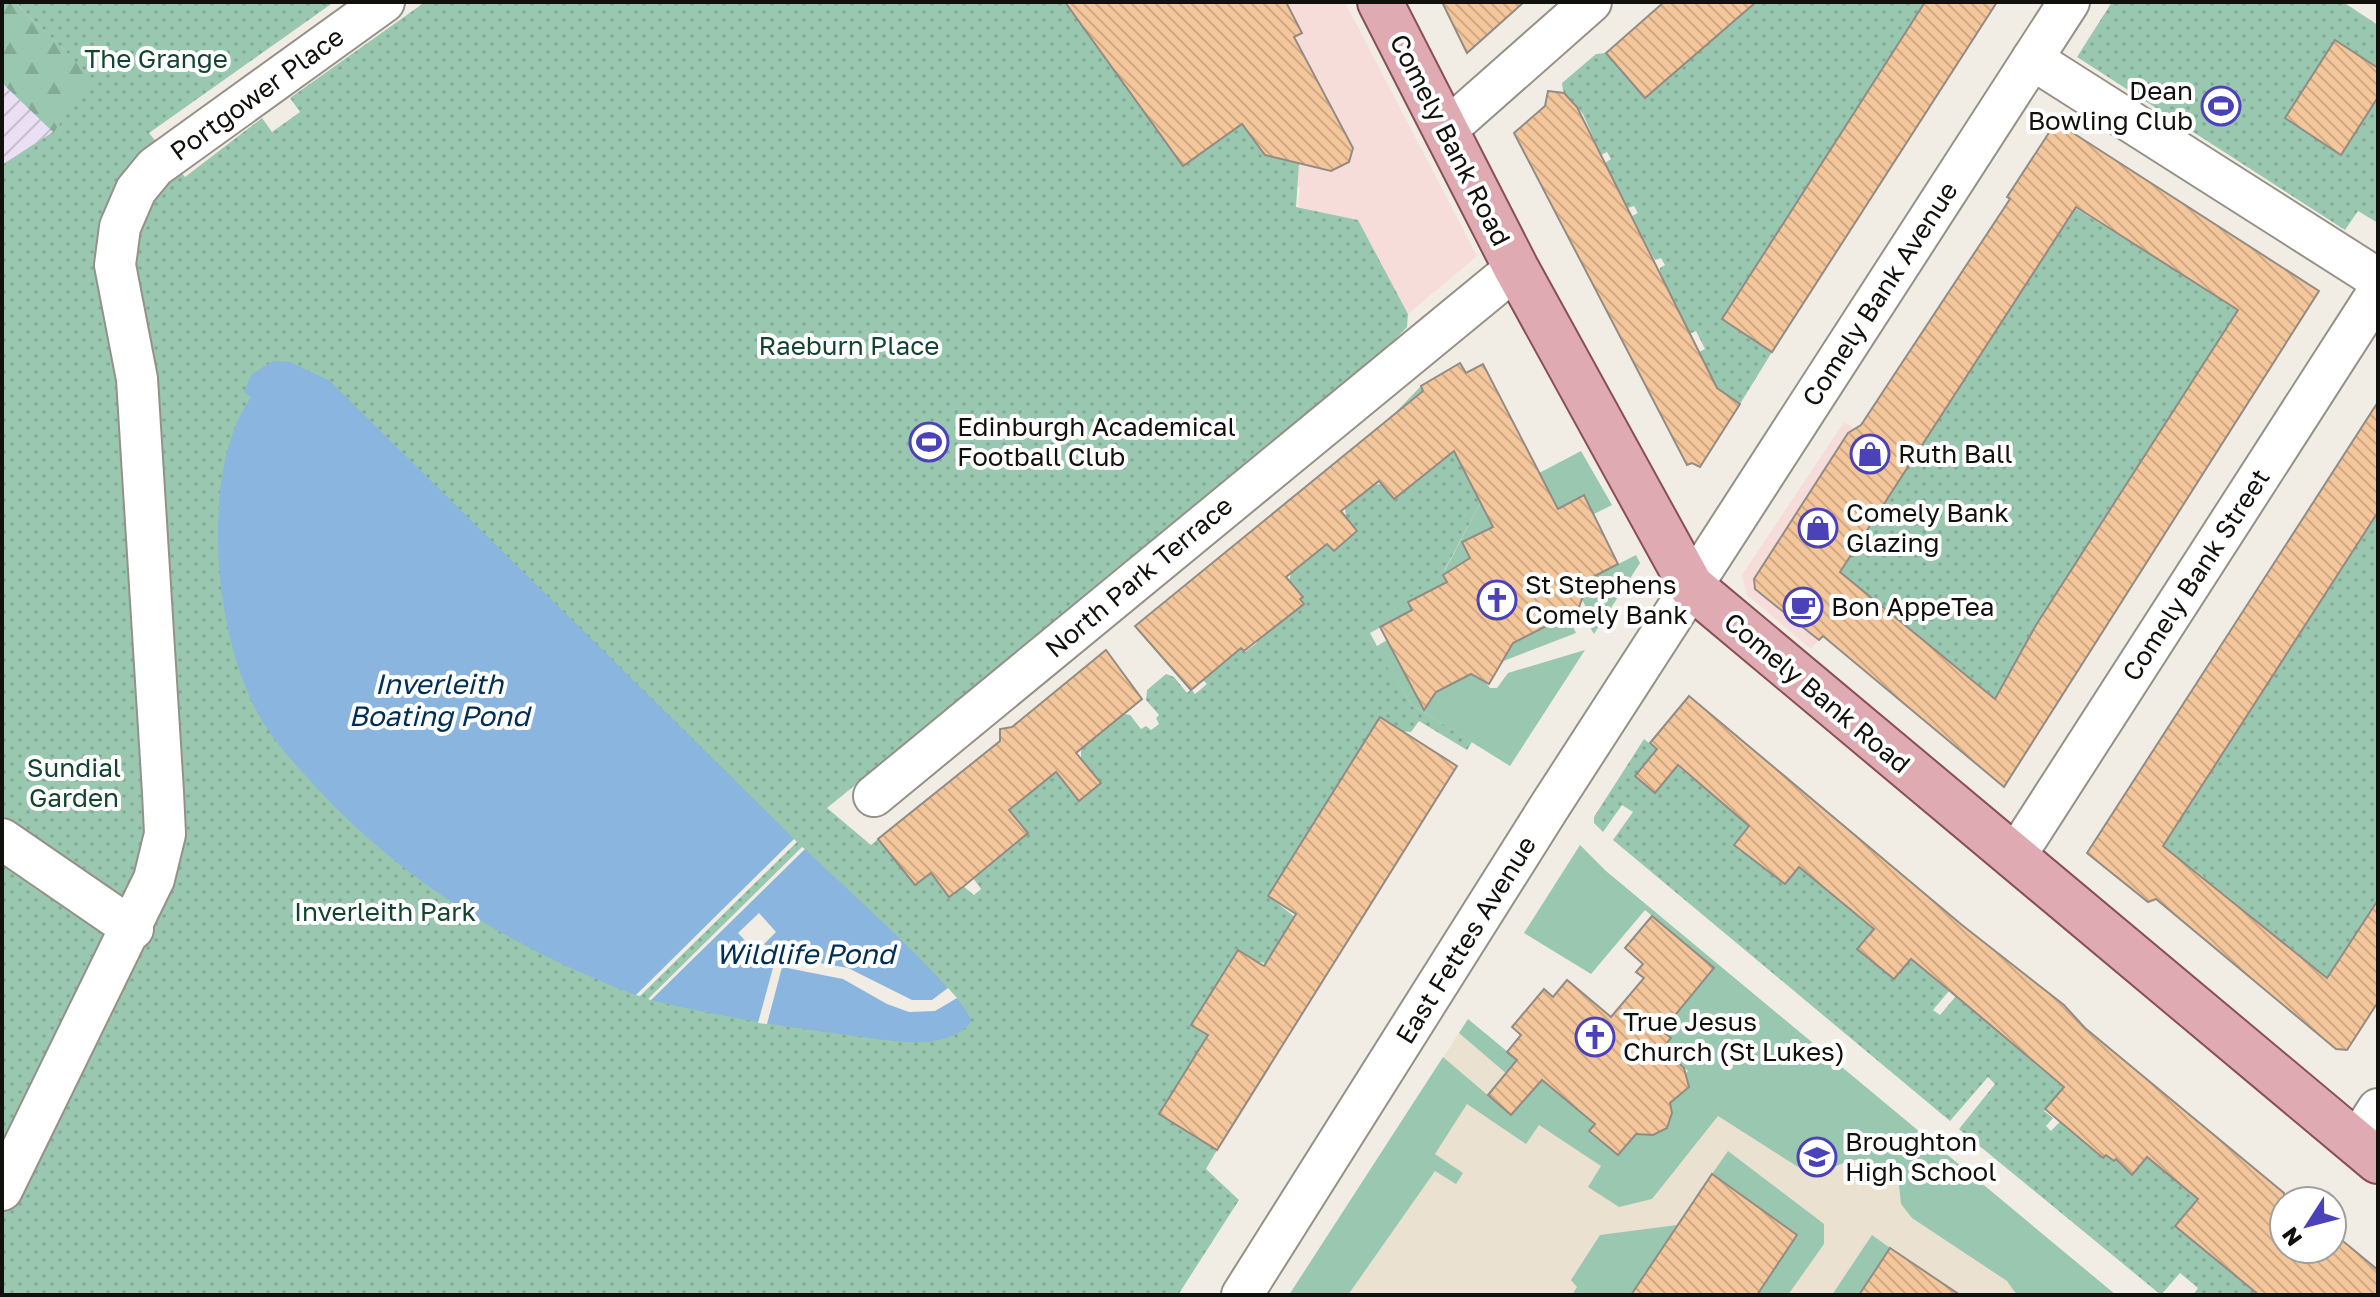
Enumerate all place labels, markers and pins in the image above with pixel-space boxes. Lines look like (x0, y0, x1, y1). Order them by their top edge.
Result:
place label: Dean Bowling Club (2028, 75, 2193, 136)
sports icon: Dean Bowling Club (2200, 85, 2242, 127)
place label: Edinburgh Academical Football Club (957, 411, 1236, 472)
sports icon: Edinburgh Academical Football Club (908, 421, 950, 463)
shop icon: Ruth Ball (1849, 433, 1891, 475)
place label: Ruth Ball (1898, 438, 2013, 469)
place label: Comely Bank Glazing (1846, 497, 2009, 558)
shop icon: Comely Bank Glazing (1797, 507, 1839, 549)
place label: St Stephens Comely Bank (1525, 569, 1688, 630)
church icon: St Stephens Comely Bank (1476, 579, 1518, 621)
cafe icon: Bon AppeTea (1782, 586, 1824, 628)
place label: Bon AppeTea (1831, 591, 1995, 622)
place label: True Jesus Church (St Lukes) (1623, 1006, 1845, 1067)
church icon: True Jesus Church (St Lukes) (1574, 1016, 1616, 1058)
place label: Broughton High School (1845, 1126, 1997, 1187)
school or university icon: Broughton High School (1796, 1136, 1838, 1178)

